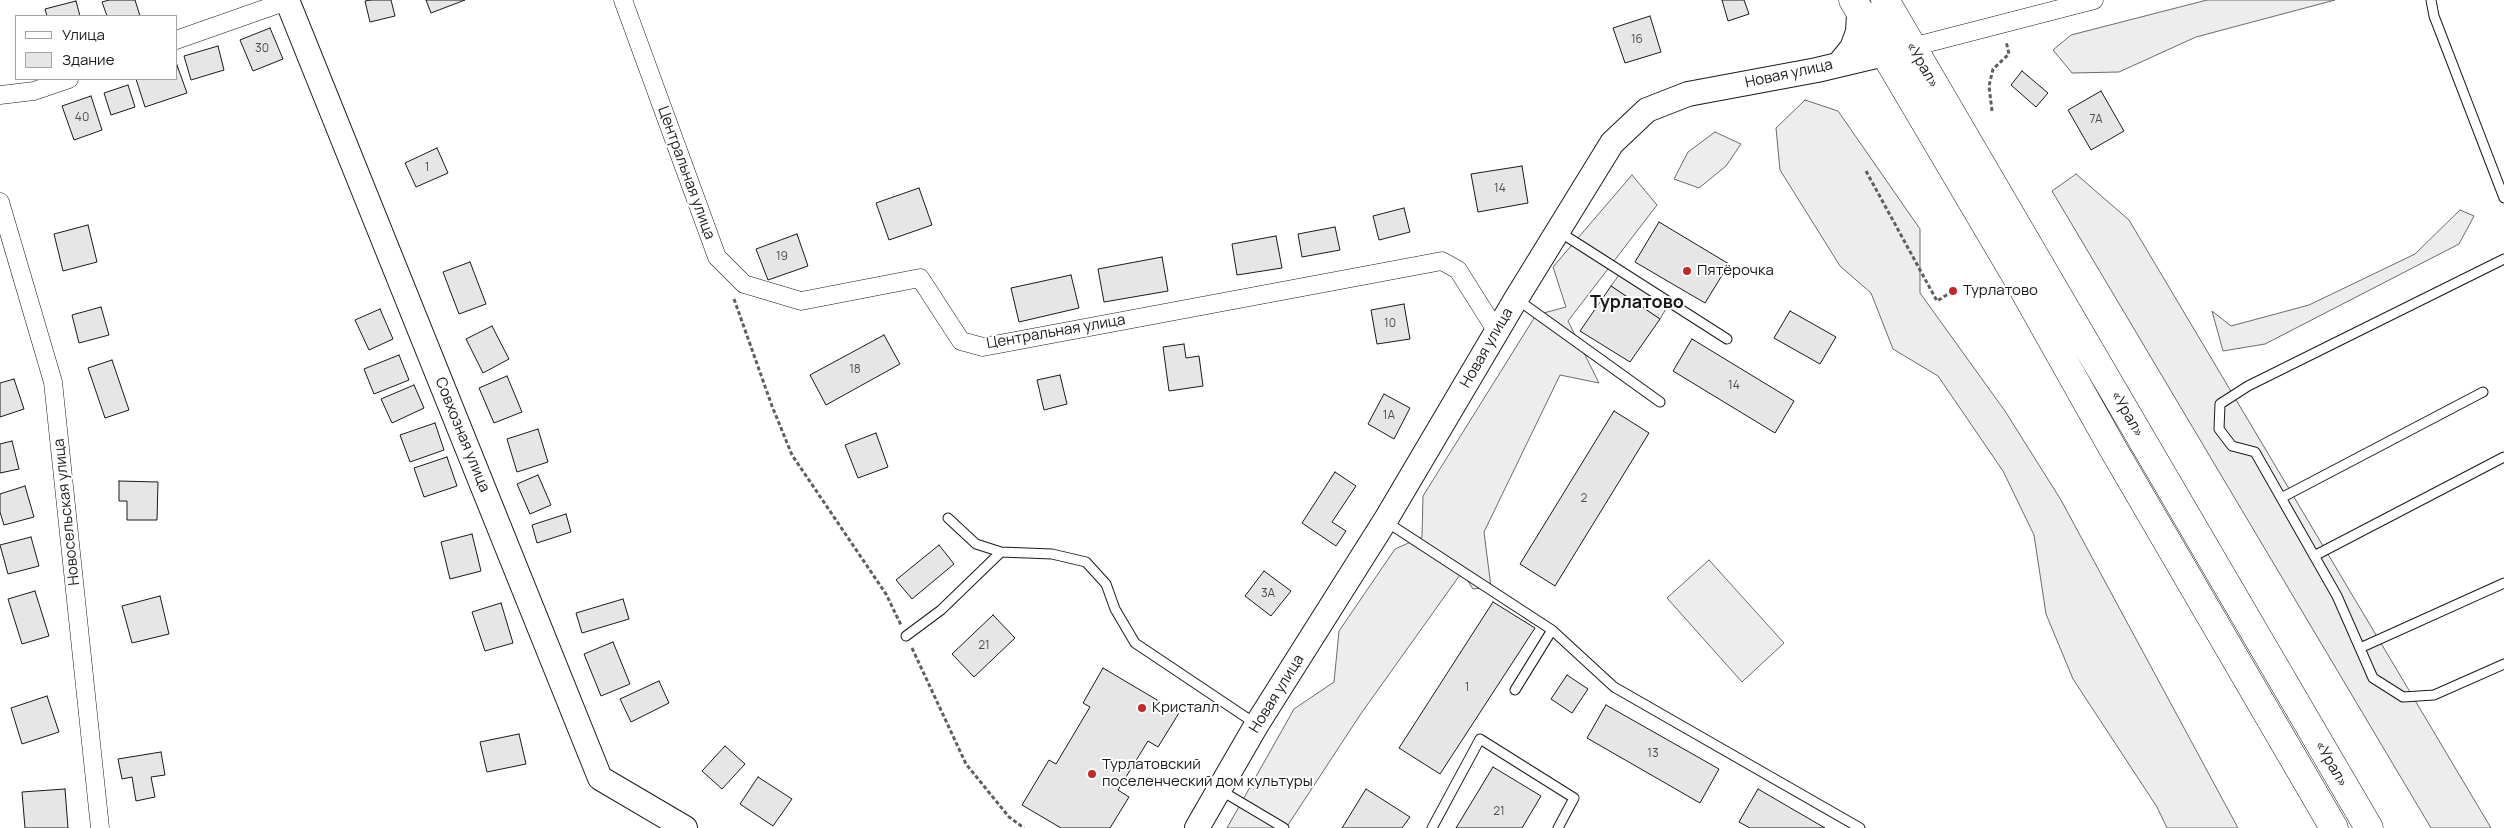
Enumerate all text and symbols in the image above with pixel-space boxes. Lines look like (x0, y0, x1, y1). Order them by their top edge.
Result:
legend (15, 15, 178, 80)
text: Улица (62, 24, 105, 45)
house number: 16 (1631, 33, 1643, 47)
street label: «Урал» (1902, 39, 1942, 91)
house number: 30 (255, 42, 269, 56)
text: Здание (62, 49, 114, 70)
street label: Новая улица (1744, 56, 1834, 92)
street label: Центральная улица (654, 104, 718, 242)
house number: 40 (75, 111, 89, 125)
house number: 7А (2089, 113, 2103, 127)
house number: 1 (425, 161, 429, 175)
house number: 14 (1494, 182, 1506, 196)
house number: 19 (776, 250, 788, 264)
place label: Пятёрочка (1697, 262, 1774, 280)
marker: Пятёрочка (1681, 265, 1693, 277)
place label: Турлатово (1963, 282, 2038, 300)
marker: Турлатово (1947, 285, 1959, 297)
district label: Турлатово (1590, 292, 1684, 314)
street label: Новая улица (1457, 305, 1517, 391)
street label: Центральная улица (985, 311, 1127, 353)
house number: 10 (1384, 317, 1396, 331)
house number: 18 (849, 363, 861, 377)
street label: Совхозная улица (431, 375, 493, 495)
house number: 14 (1728, 379, 1740, 393)
street label: «Урал» (2107, 388, 2147, 440)
house number: 1А (1383, 409, 1395, 423)
street label: Новосельская улица (50, 438, 84, 586)
house number: 2 (1581, 492, 1587, 506)
house number: 3А (1261, 587, 1275, 601)
house number: 21 (978, 639, 990, 653)
street label: Новая улица (1246, 651, 1308, 737)
house number: 1 (1465, 681, 1469, 695)
place label: Кристалл (1152, 699, 1219, 717)
marker: Кристалл (1136, 702, 1148, 714)
street label: «Урал» (2311, 738, 2351, 790)
house number: 13 (1647, 747, 1659, 761)
place label: Турлатовский поселенческий дом культуры (1102, 756, 1313, 791)
marker: Турлатовский поселенческий дом культуры (1086, 768, 1098, 780)
house number: 21 (1493, 805, 1505, 819)

